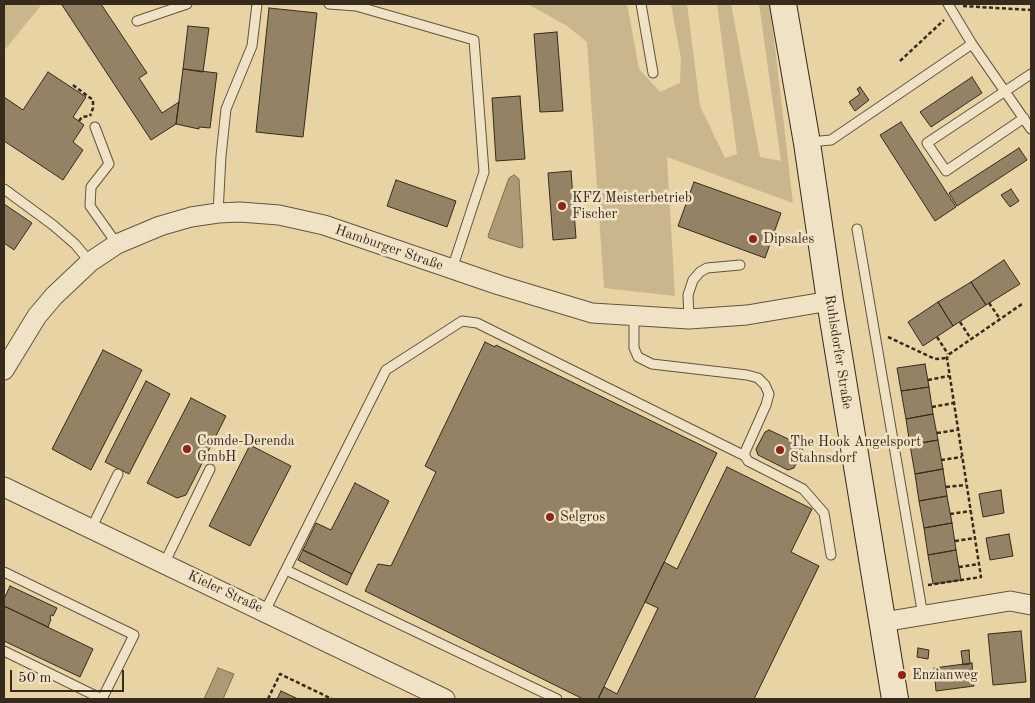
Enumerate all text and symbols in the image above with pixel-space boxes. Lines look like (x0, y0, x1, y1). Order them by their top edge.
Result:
place label: KFZ Meisterbetrieb Fischer (572, 190, 692, 222)
marker: KFZ Meisterbetrieb Fischer (556, 200, 568, 212)
street label: Hamburger Straße (333, 222, 445, 274)
place label: Dipsales (763, 231, 814, 247)
marker: Dipsales (747, 233, 759, 245)
street label: Ruhlsdorfer Straße (821, 294, 855, 410)
place label: Comde-Derenda GmbH (197, 433, 295, 466)
place label: The Hook Angelsport Stahnsdorf (790, 434, 921, 467)
marker: Comde-Derenda GmbH (181, 443, 193, 455)
marker: The Hook Angelsport Stahnsdorf (774, 444, 786, 456)
place label: Selgros (560, 509, 605, 525)
marker: Selgros (544, 511, 556, 523)
street label: Kieler Straße (185, 567, 265, 617)
scale bar (12, 660, 126, 692)
place label: Enzianweg (912, 667, 978, 683)
marker: Enzianweg (896, 669, 908, 681)
text: 50 m (18, 671, 52, 686)

